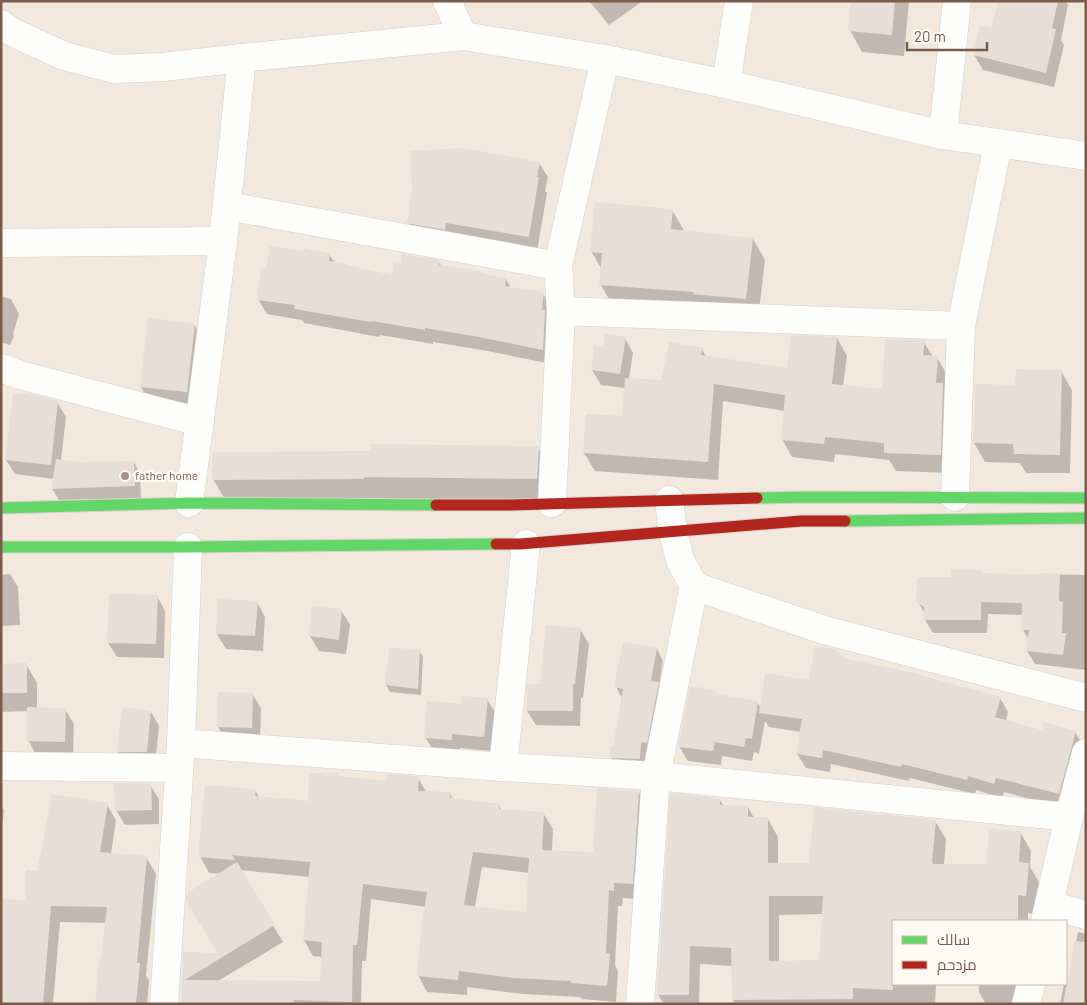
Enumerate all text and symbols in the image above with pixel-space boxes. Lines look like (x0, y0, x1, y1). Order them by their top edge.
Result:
scale bar (907, 20, 987, 52)
text: 20 m (914, 27, 946, 45)
place label: father home (135, 468, 198, 482)
marker: father home (119, 470, 131, 482)
legend (892, 920, 1067, 985)
text: سالك (937, 930, 970, 948)
text: مزدحم (937, 955, 977, 975)

